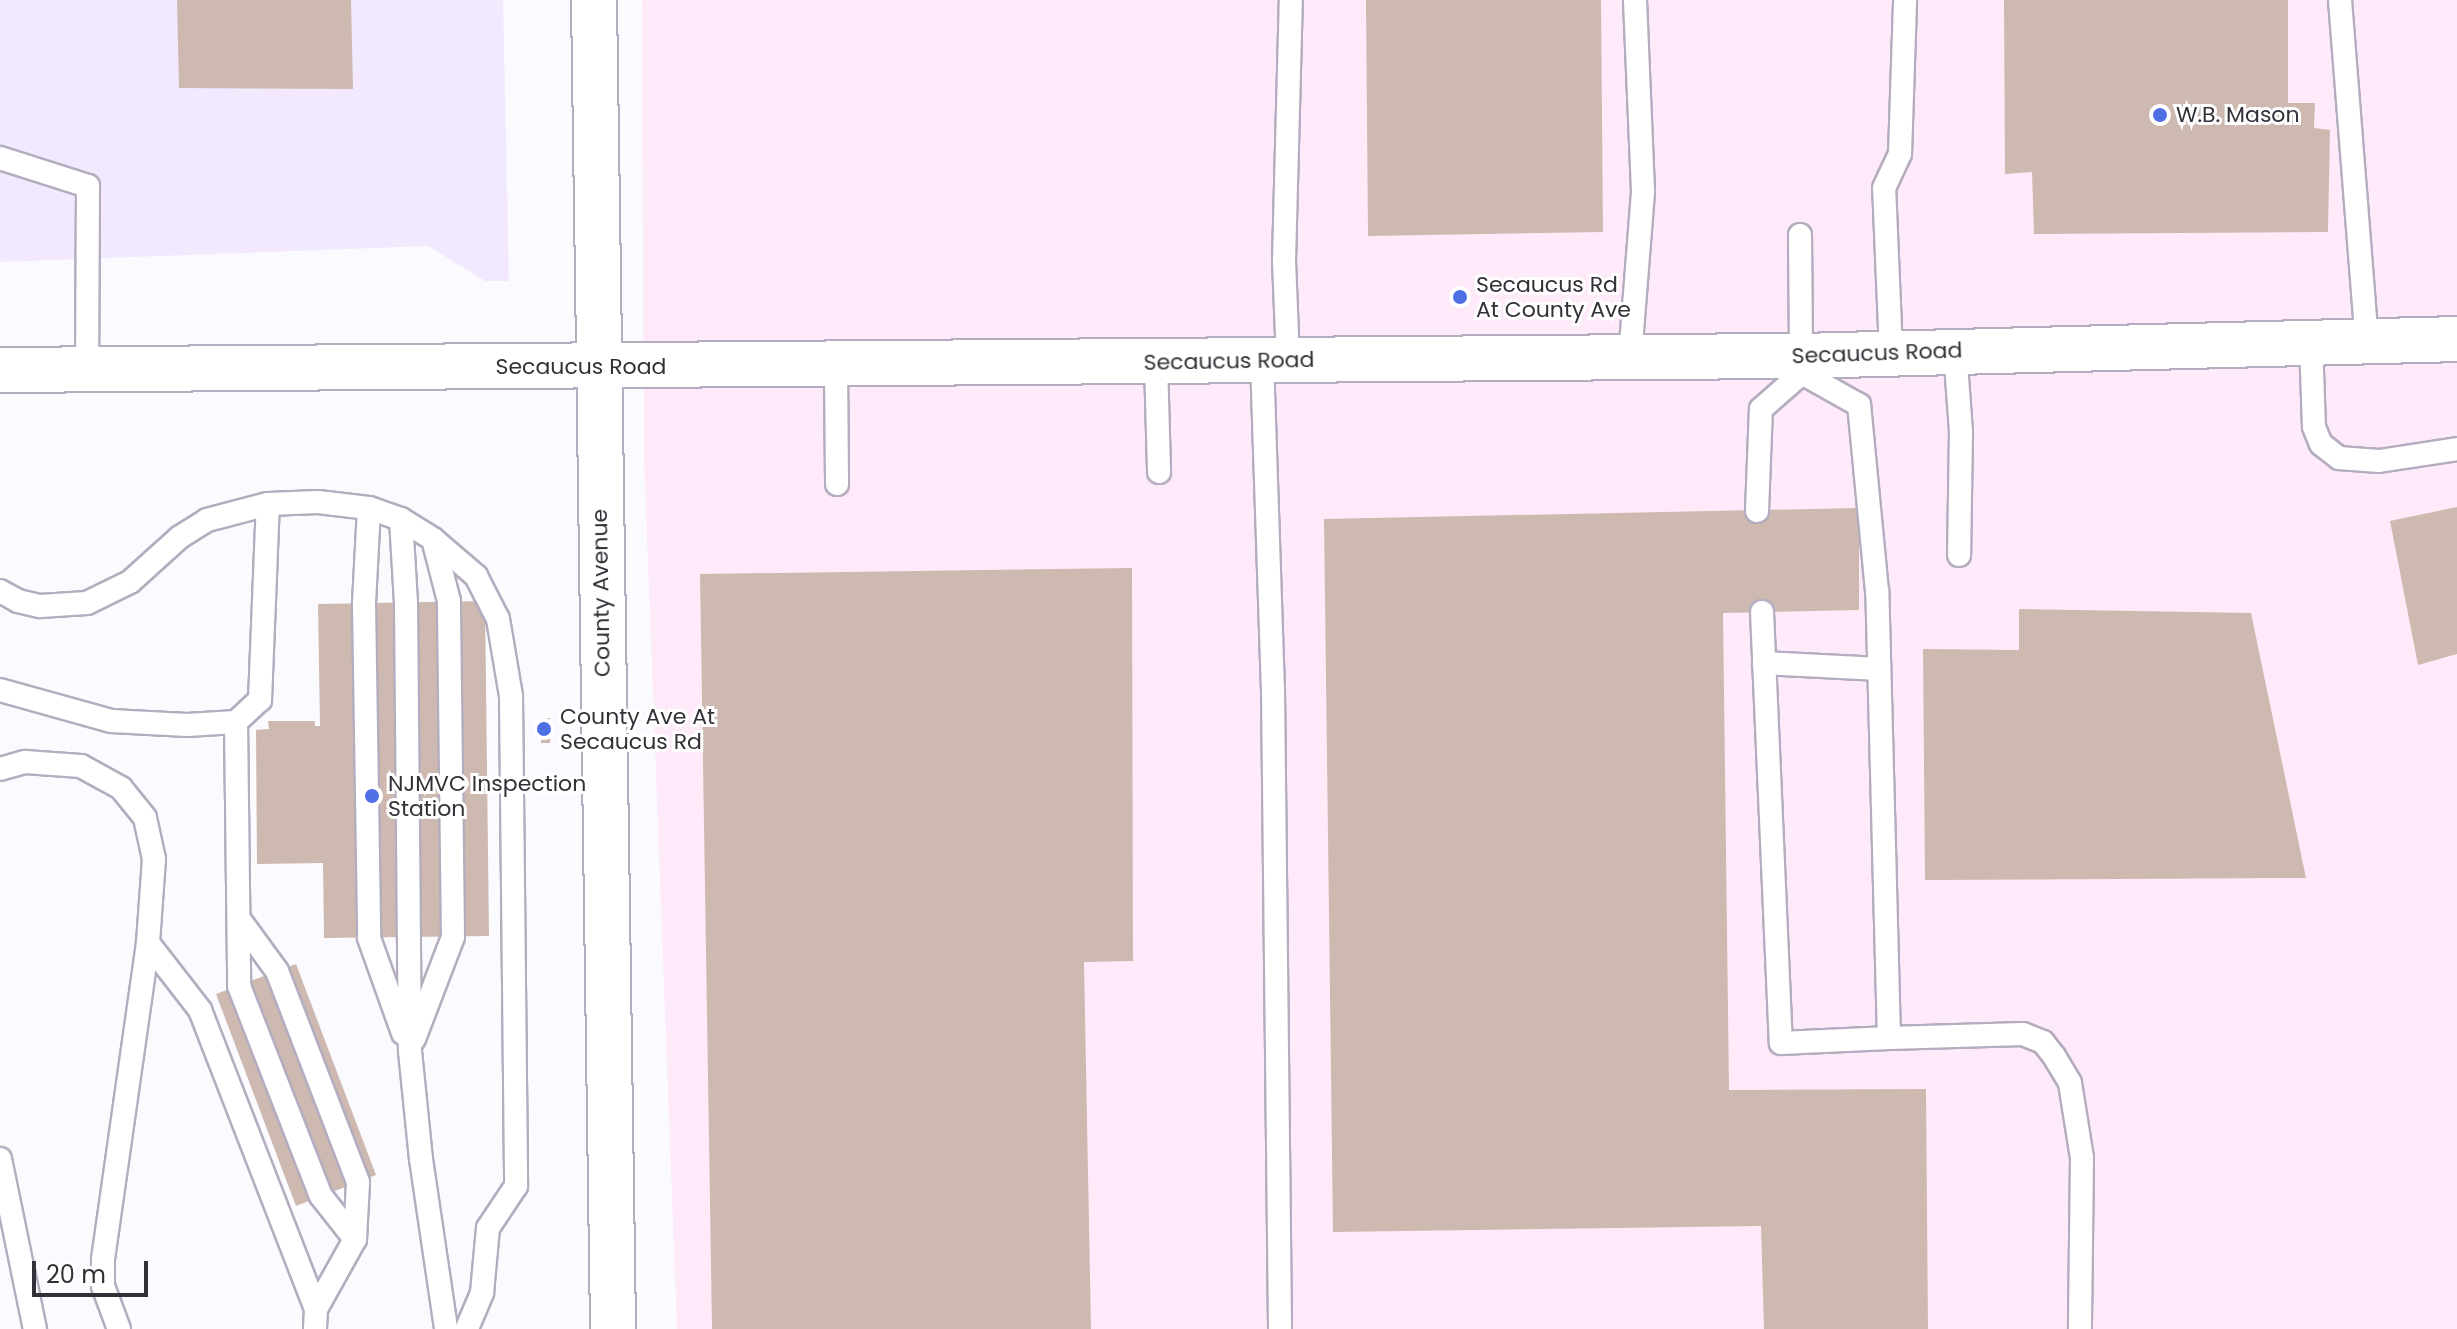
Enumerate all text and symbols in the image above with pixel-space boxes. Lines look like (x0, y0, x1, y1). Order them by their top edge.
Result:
place label: W.B. Mason (2176, 102, 2300, 128)
marker: W.B. Mason (2151, 106, 2169, 124)
place label: Secaucus Rd At County Ave (1476, 271, 1631, 322)
marker: Secaucus Rd At County Ave (1451, 288, 1469, 306)
street label: Secaucus Road (1791, 337, 1963, 369)
street label: Secaucus Road (1143, 346, 1315, 376)
street label: Secaucus Road (496, 354, 666, 380)
street label: County Avenue (586, 509, 616, 677)
place label: County Ave At Secaucus Rd (560, 703, 715, 754)
marker: County Ave At Secaucus Rd (535, 720, 553, 738)
place label: NJMVC Inspection Station (388, 770, 586, 822)
marker: NJMVC Inspection Station (363, 787, 381, 805)
scale bar (36, 1245, 152, 1295)
text: 20 m (46, 1258, 106, 1291)

